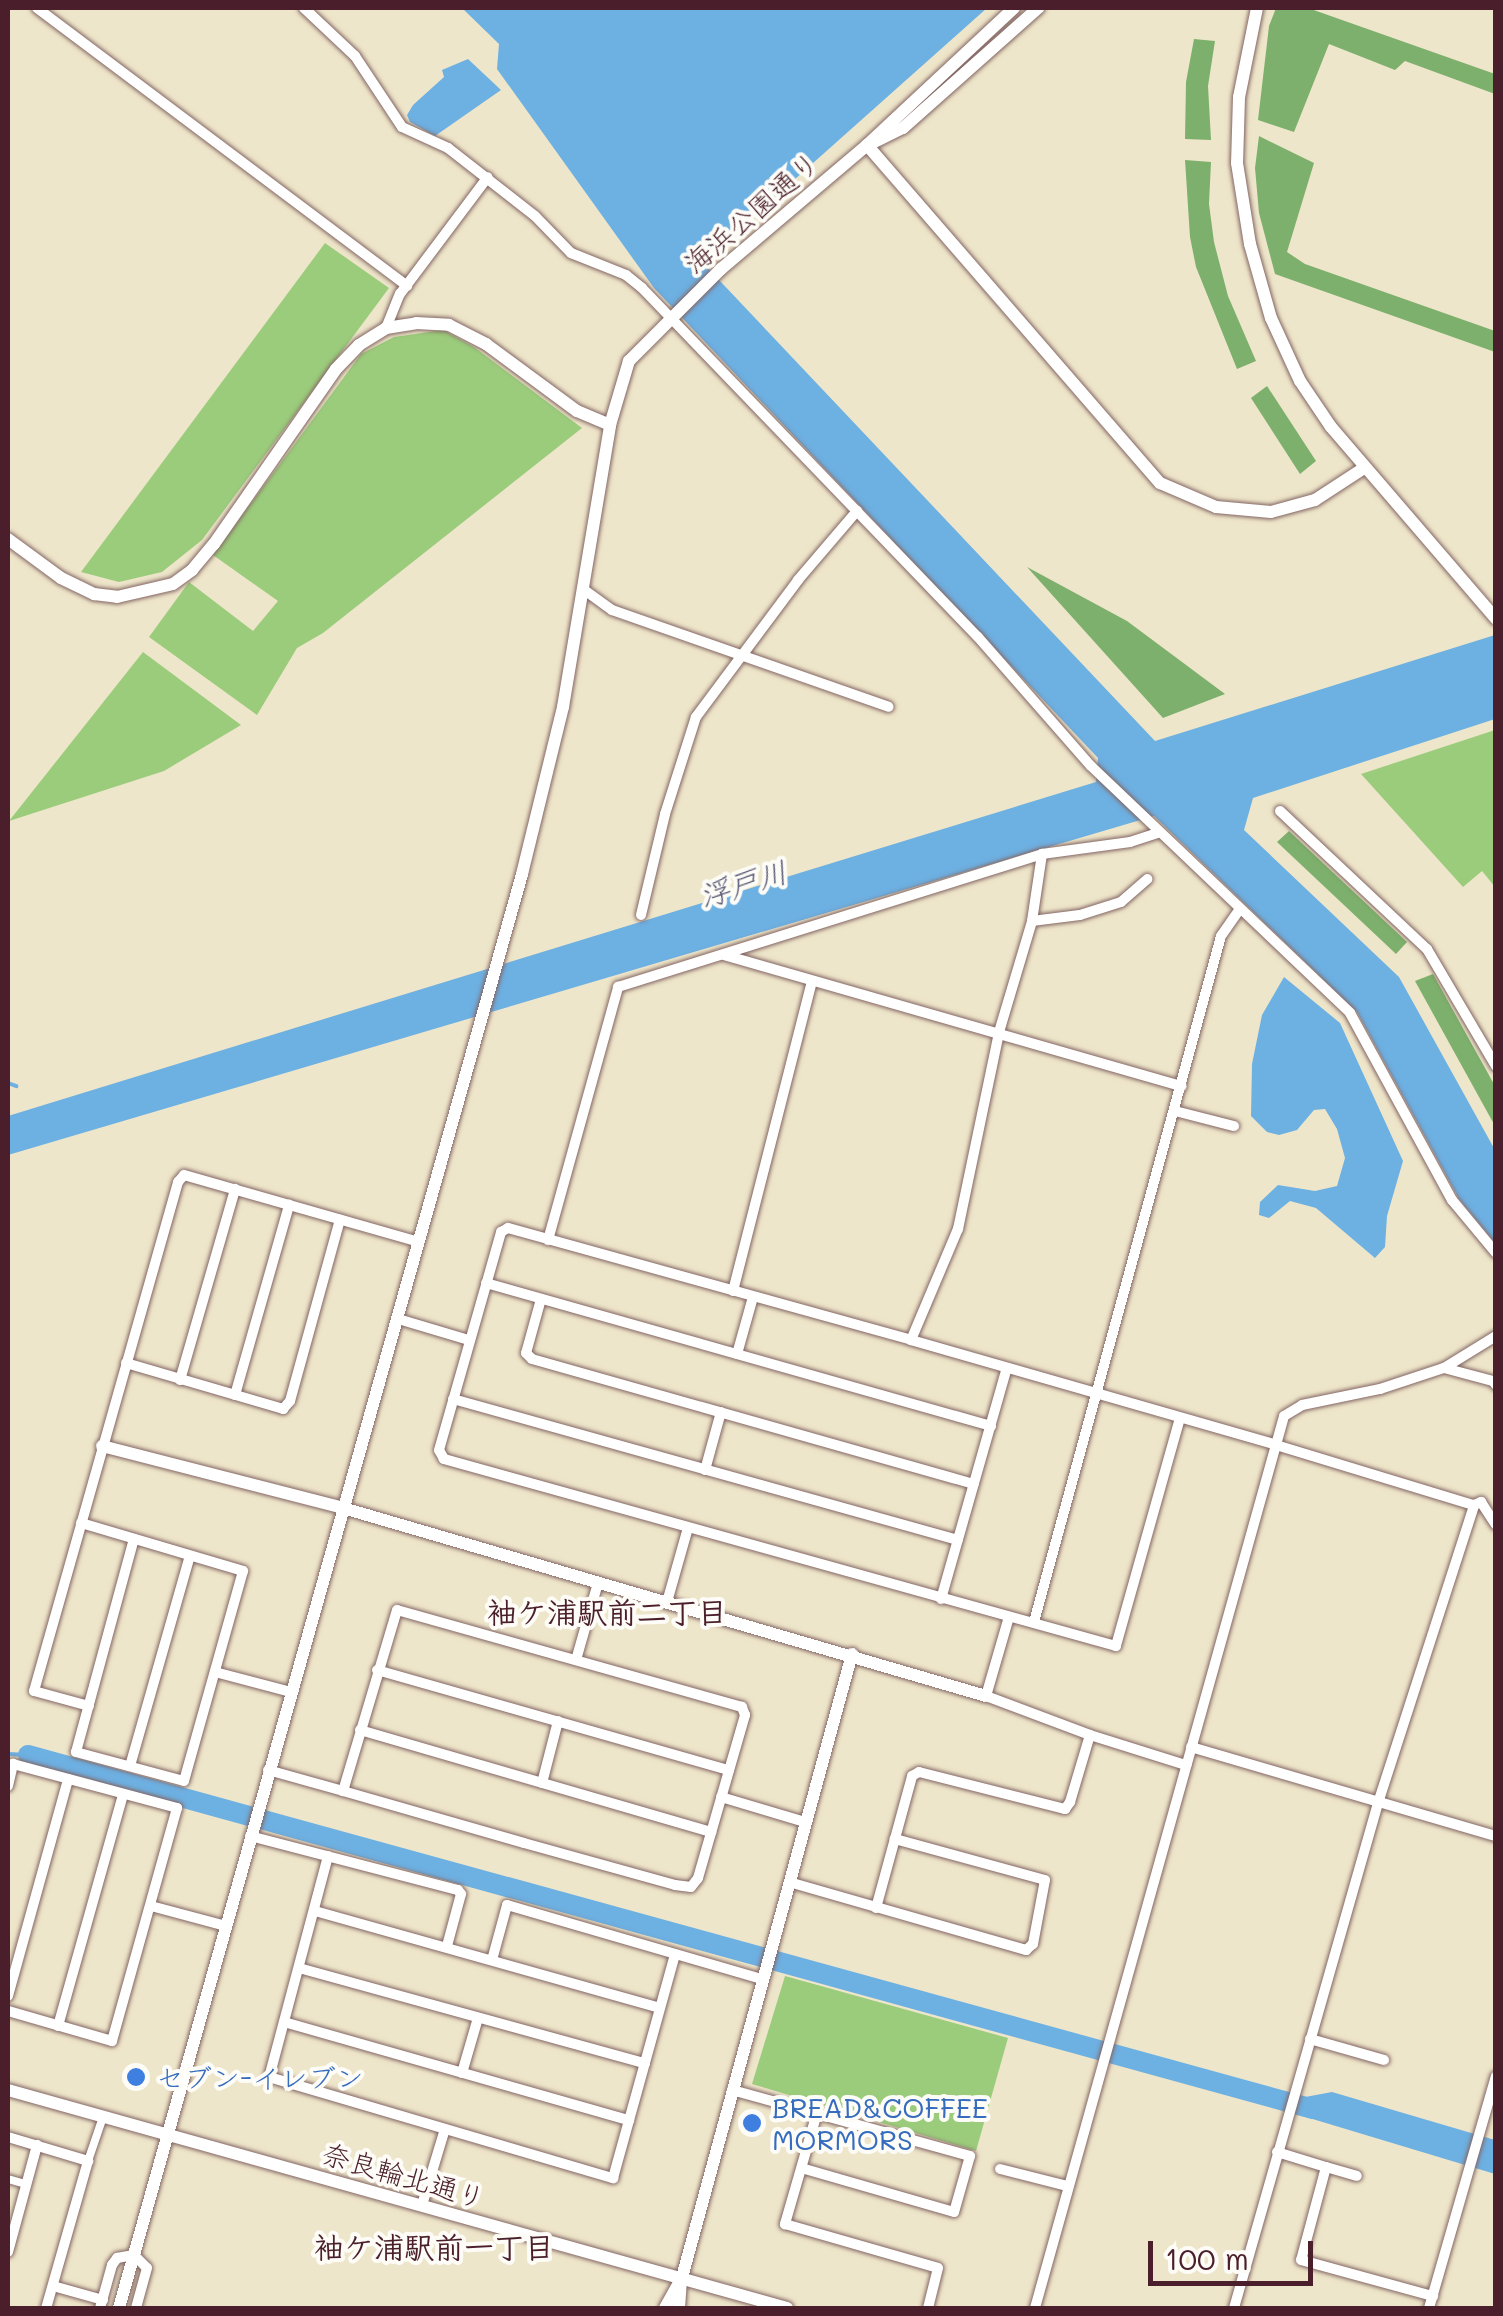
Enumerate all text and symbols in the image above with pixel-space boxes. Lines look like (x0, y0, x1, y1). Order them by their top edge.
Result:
street label: 海浜公園通り (677, 144, 825, 280)
water label: 浮戸川 (695, 853, 791, 913)
district label: 袖ケ浦駅前二丁目 (487, 1593, 727, 1629)
place label: セブン-イレブン (156, 2060, 364, 2094)
marker: セブン-イレブン (125, 2066, 147, 2088)
place label: BREAD&COFFEE MORMORS (772, 2090, 988, 2156)
marker: BREAD&COFFEE MORMORS (741, 2112, 763, 2134)
street label: 奈良輪北通り (319, 2136, 489, 2214)
scale bar (1153, 2221, 1318, 2283)
district label: 袖ケ浦駅前一丁目 (314, 2228, 554, 2264)
text: 100 m (1165, 2238, 1249, 2278)

